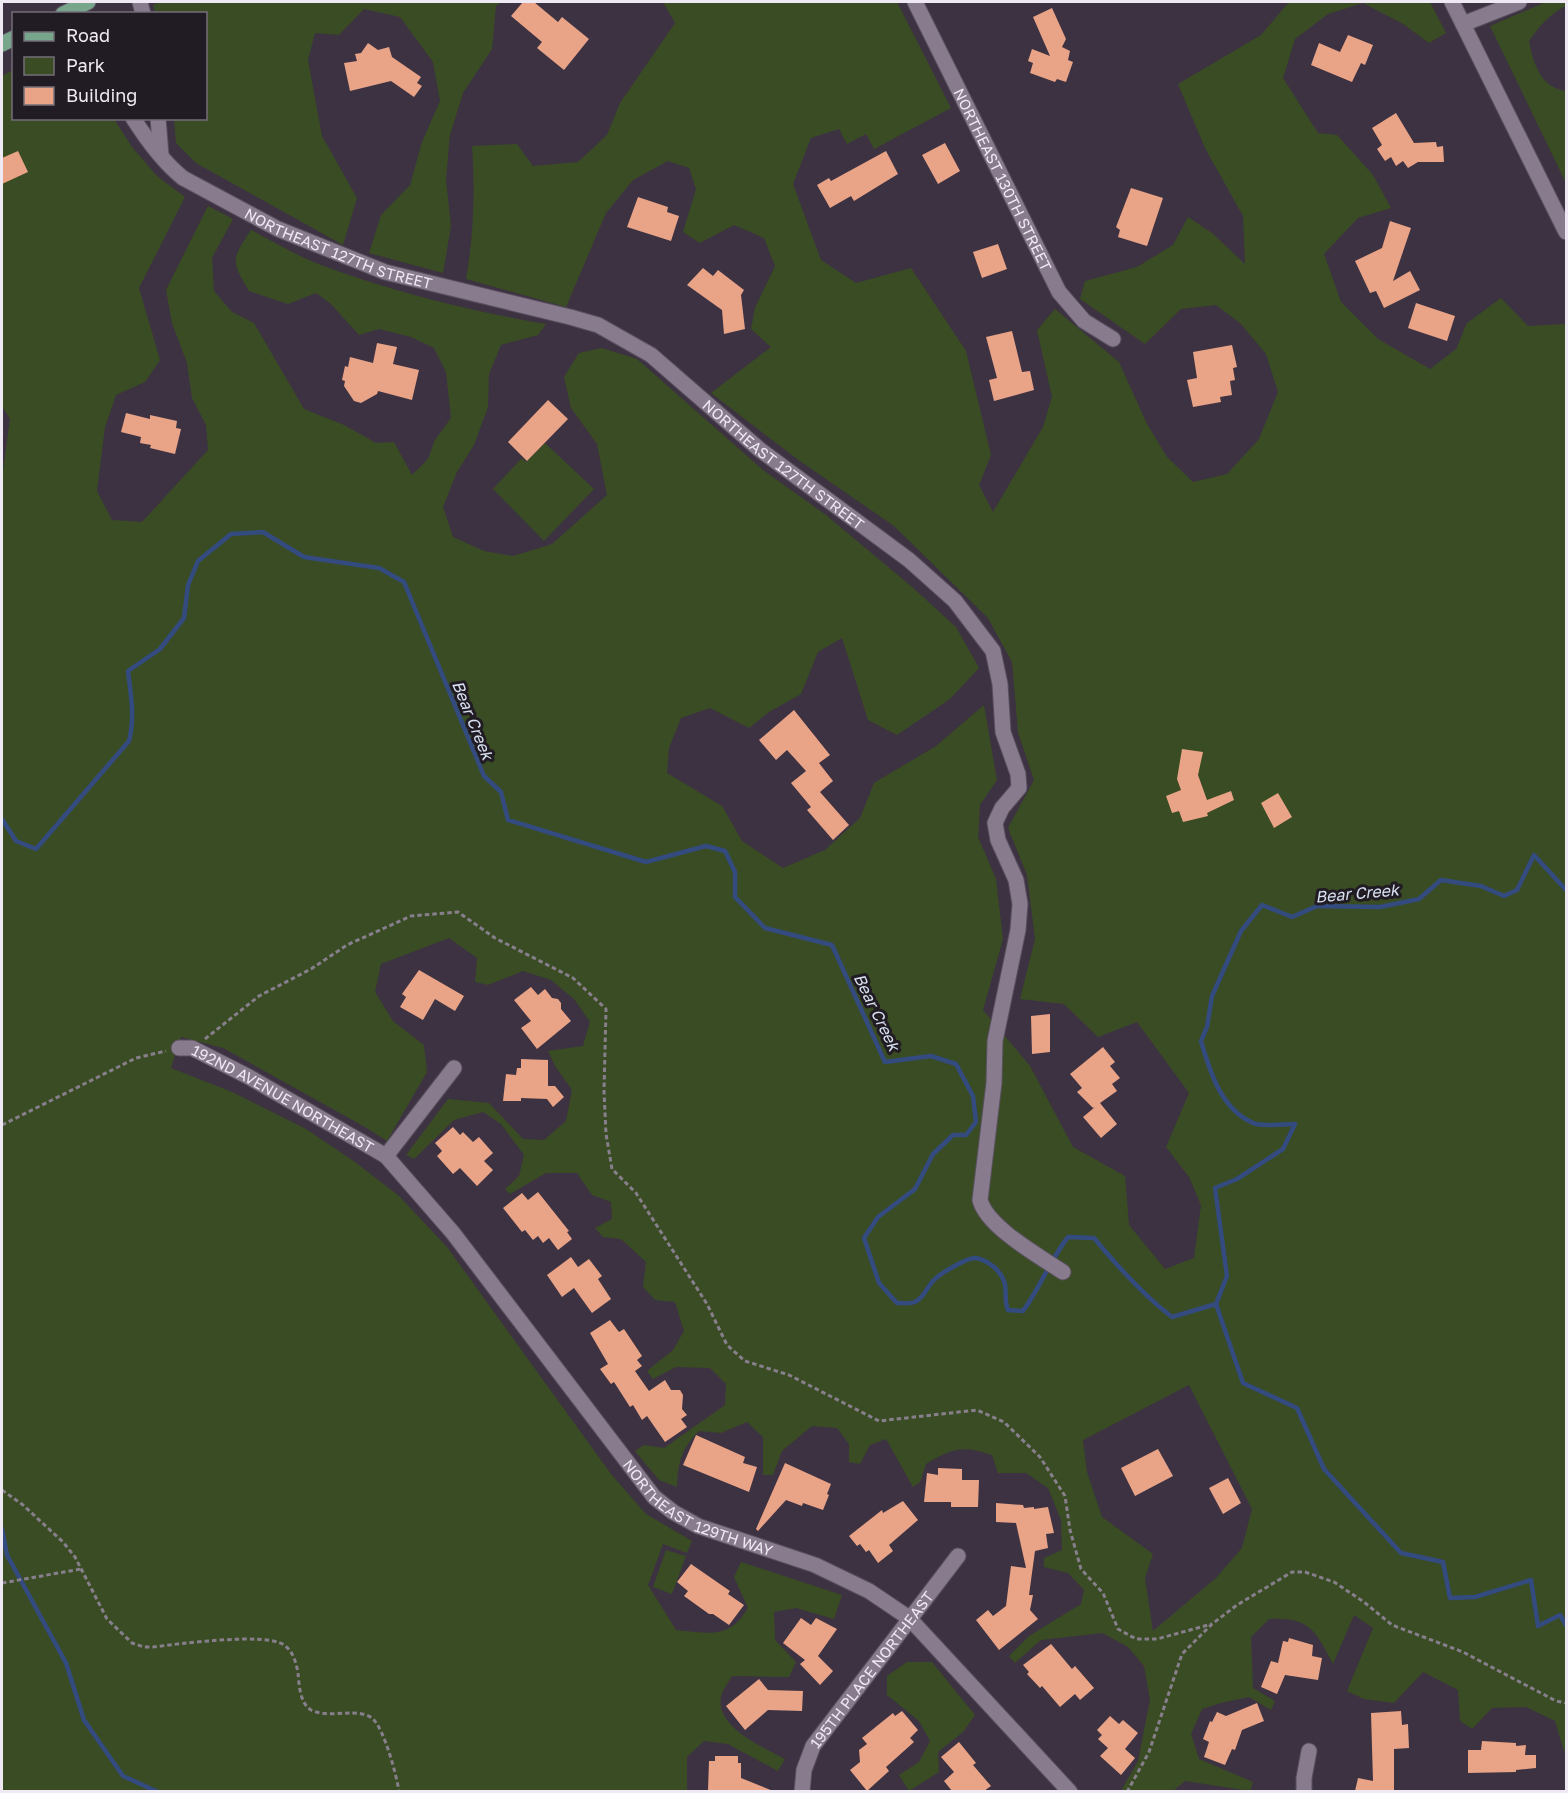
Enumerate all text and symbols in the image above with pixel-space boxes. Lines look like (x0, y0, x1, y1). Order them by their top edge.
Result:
legend (12, 12, 207, 120)
text: Road (66, 24, 110, 46)
text: Park (66, 54, 105, 76)
text: Building (66, 84, 137, 106)
street label: NORTHEAST 130TH STREET (950, 85, 1056, 274)
street label: NORTHEAST 127TH STREET (242, 204, 434, 292)
street label: NORTHEAST 127TH STREET (699, 395, 868, 533)
water label: Bear Creek (448, 677, 499, 764)
water label: Bear Creek (1314, 879, 1402, 907)
water label: Bear Creek (850, 970, 905, 1056)
street label: 192ND AVENUE NORTHEAST (189, 1041, 377, 1156)
street label: NORTHEAST 129TH WAY (620, 1456, 775, 1559)
street label: 195TH PLACE NORTHEAST (806, 1588, 937, 1751)

